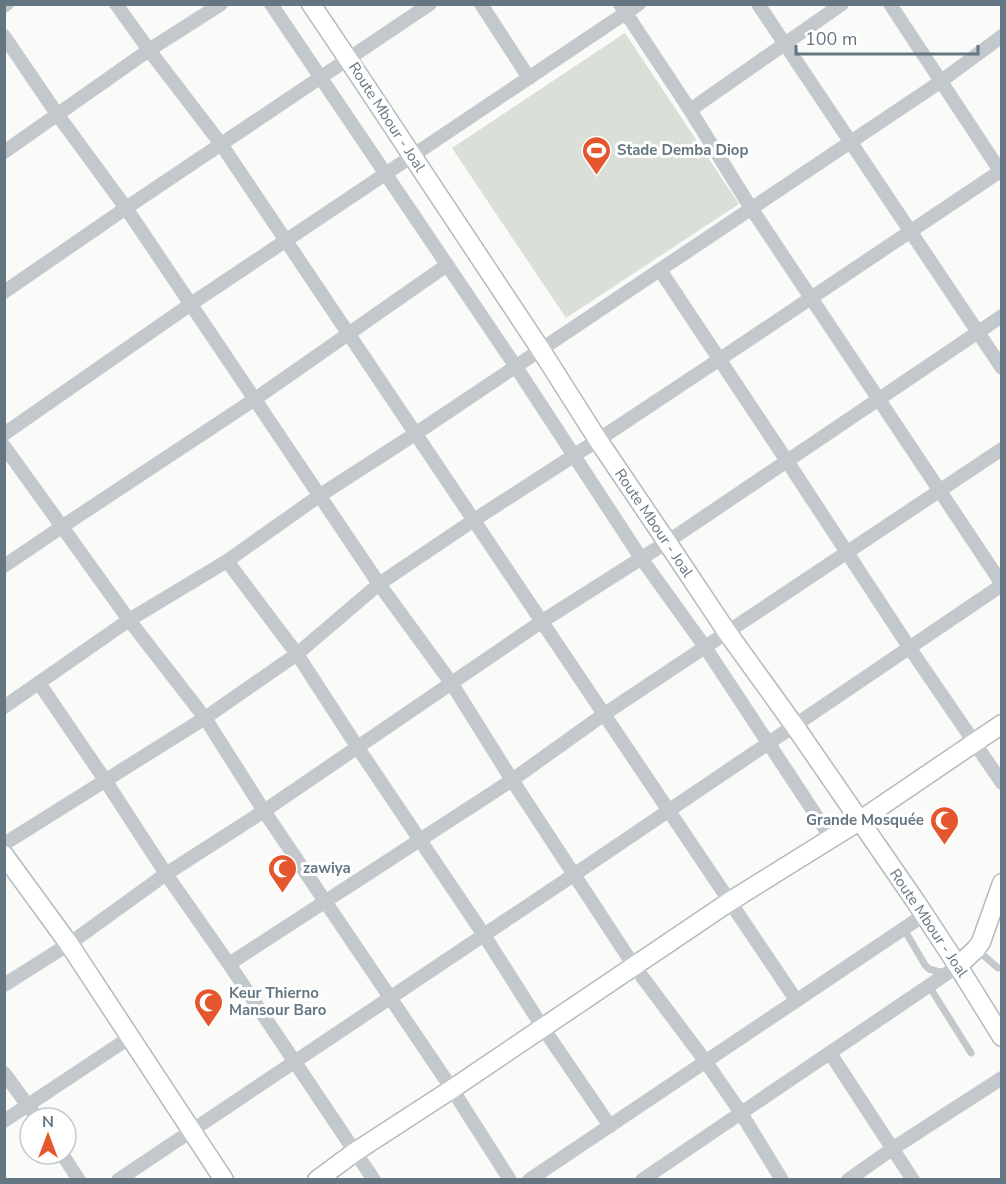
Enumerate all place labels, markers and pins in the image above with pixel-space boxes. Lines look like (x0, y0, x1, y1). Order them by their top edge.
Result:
sports icon: Stade Demba Diop (580, 134, 612, 176)
place label: Stade Demba Diop (617, 140, 748, 160)
mosque icon: Grande Mosquée (929, 804, 961, 846)
place label: Grande Mosquée (806, 810, 924, 830)
mosque icon: zawiya (266, 852, 298, 894)
place label: zawiya (303, 858, 351, 878)
place label: Keur Thierno Mansour Baro (229, 983, 327, 1020)
mosque icon: Keur Thierno Mansour Baro (192, 986, 224, 1028)

